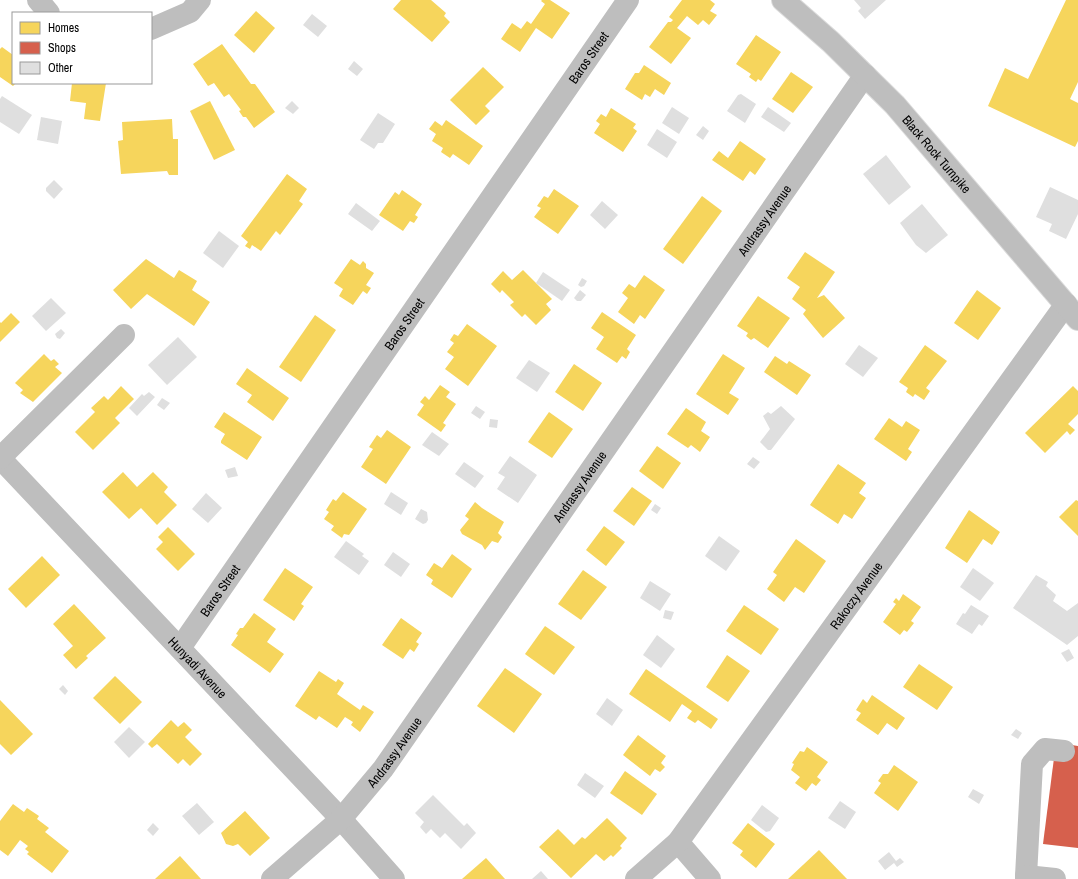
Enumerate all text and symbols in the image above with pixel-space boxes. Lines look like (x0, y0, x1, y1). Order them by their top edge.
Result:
legend (12, 12, 152, 84)
text: Homes (48, 20, 79, 36)
street label: Baros Street (565, 28, 613, 87)
text: Shops (48, 40, 76, 56)
text: Other (48, 60, 73, 76)
street label: Black Rock Turnpike (898, 112, 975, 197)
street label: Andrassy Avenue (733, 181, 795, 260)
street label: Baros Street (381, 295, 428, 353)
street label: Andrassy Avenue (549, 448, 610, 526)
street label: Rakoczy Avenue (826, 558, 886, 633)
street label: Baros Street (196, 561, 244, 620)
street label: Hunyadi Avenue (164, 633, 230, 702)
street label: Andrassy Avenue (363, 714, 426, 792)

